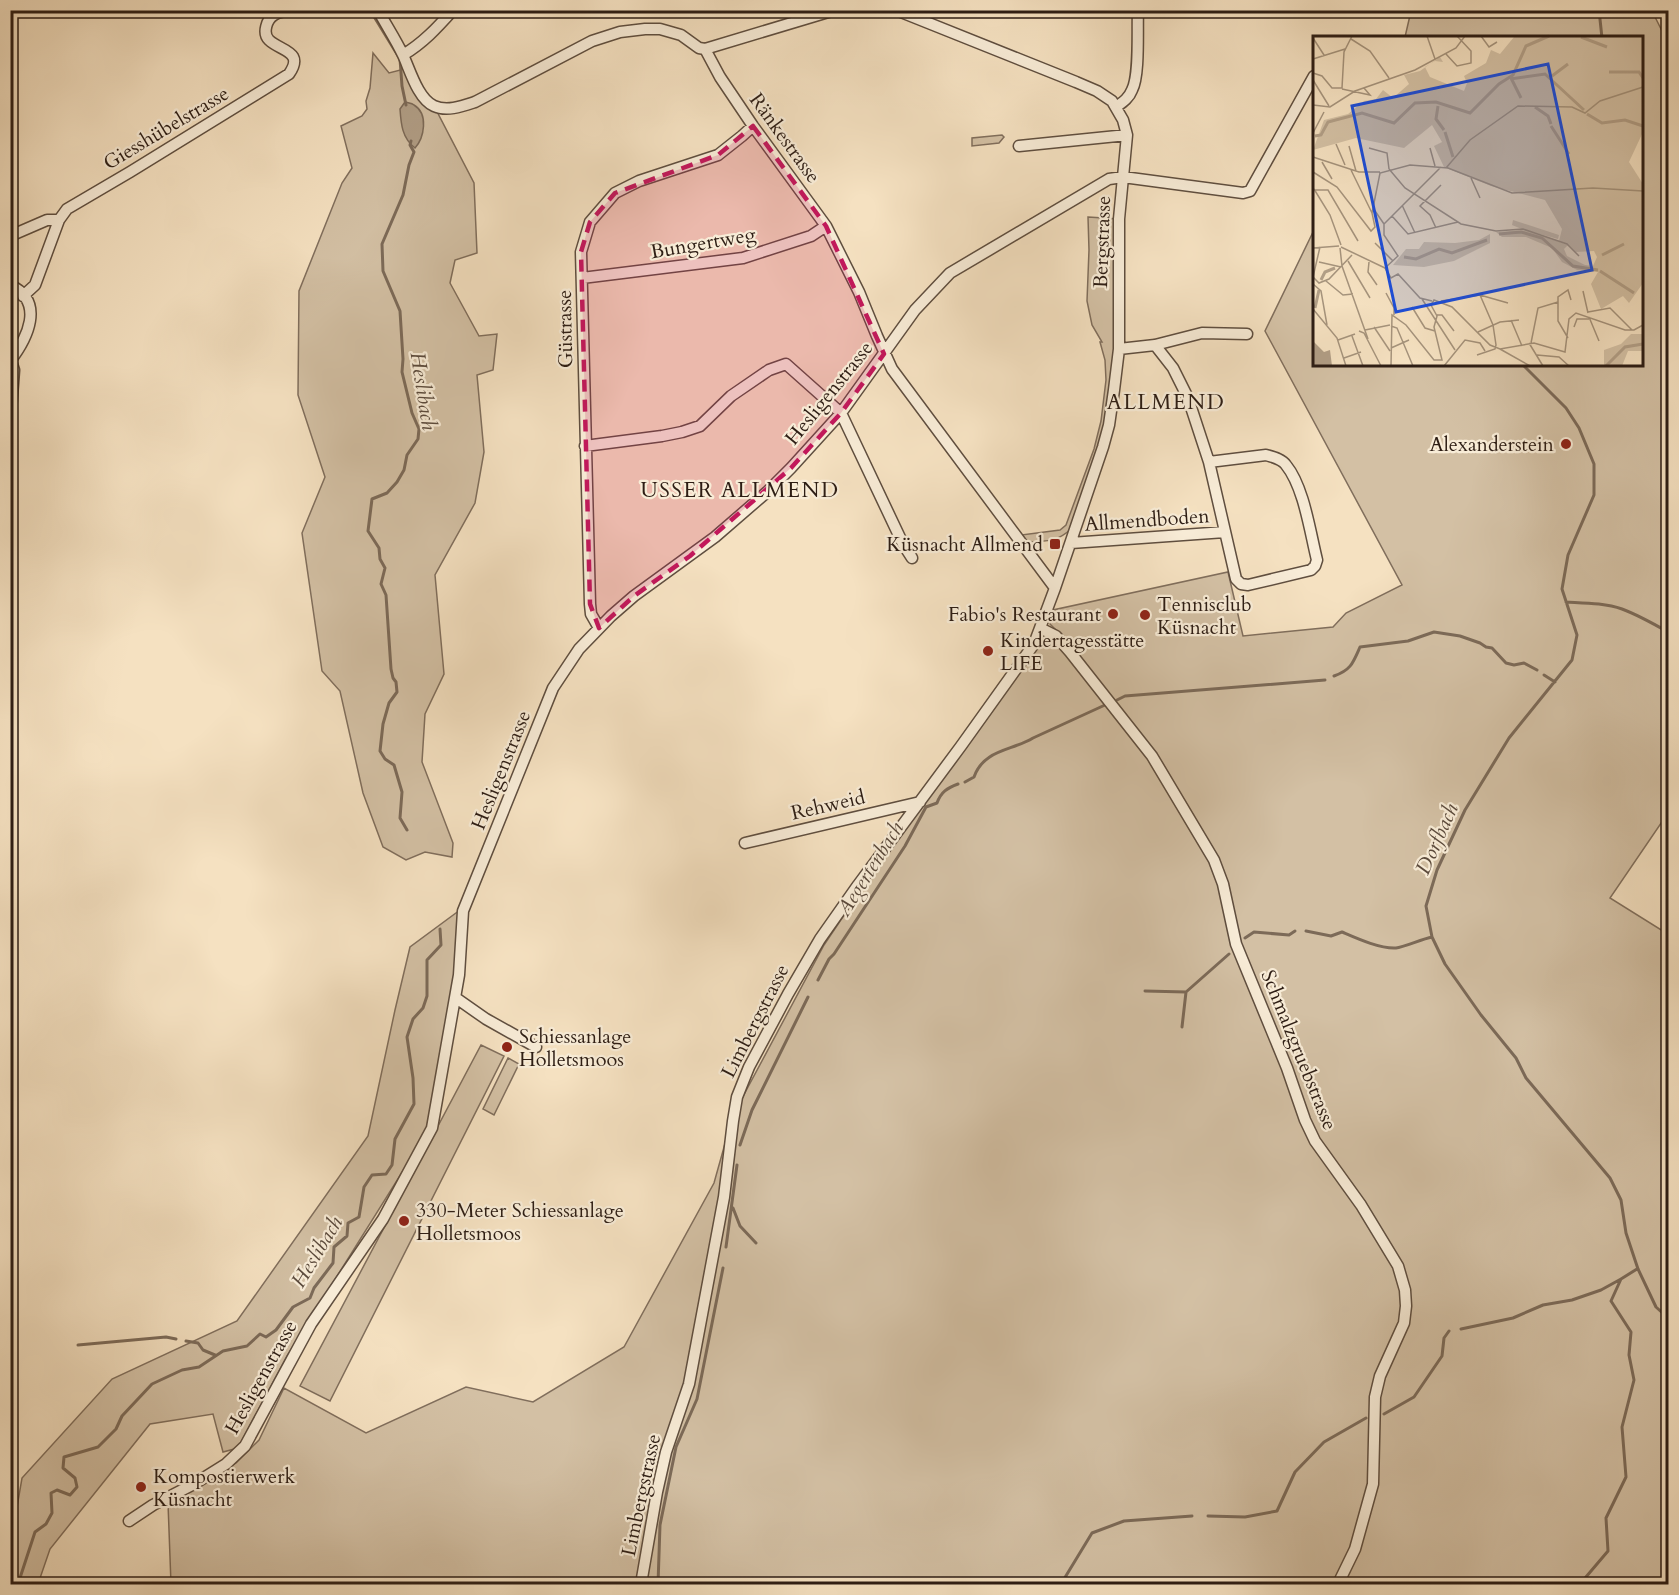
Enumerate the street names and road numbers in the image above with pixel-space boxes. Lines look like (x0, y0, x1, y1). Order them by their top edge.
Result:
street label: Giesshübelstrasse (98, 80, 234, 176)
street label: Ränkestrasse (743, 87, 827, 189)
street label: Bergstrasse (1087, 195, 1117, 289)
street label: Bungertweg (648, 220, 758, 266)
street label: Güstrasse (551, 290, 579, 368)
street label: Hesligenstrasse (779, 335, 879, 451)
street label: Allmendboden (1084, 502, 1211, 538)
street label: Hesligenstrasse (465, 706, 537, 834)
street label: Rehweid (788, 783, 868, 827)
street label: Limbergstrasse (715, 959, 795, 1083)
street label: Schmalzgruebstrasse (1255, 966, 1343, 1134)
street label: Hesligenstrasse (219, 1315, 303, 1439)
street label: Limbergstrasse (615, 1431, 667, 1559)

